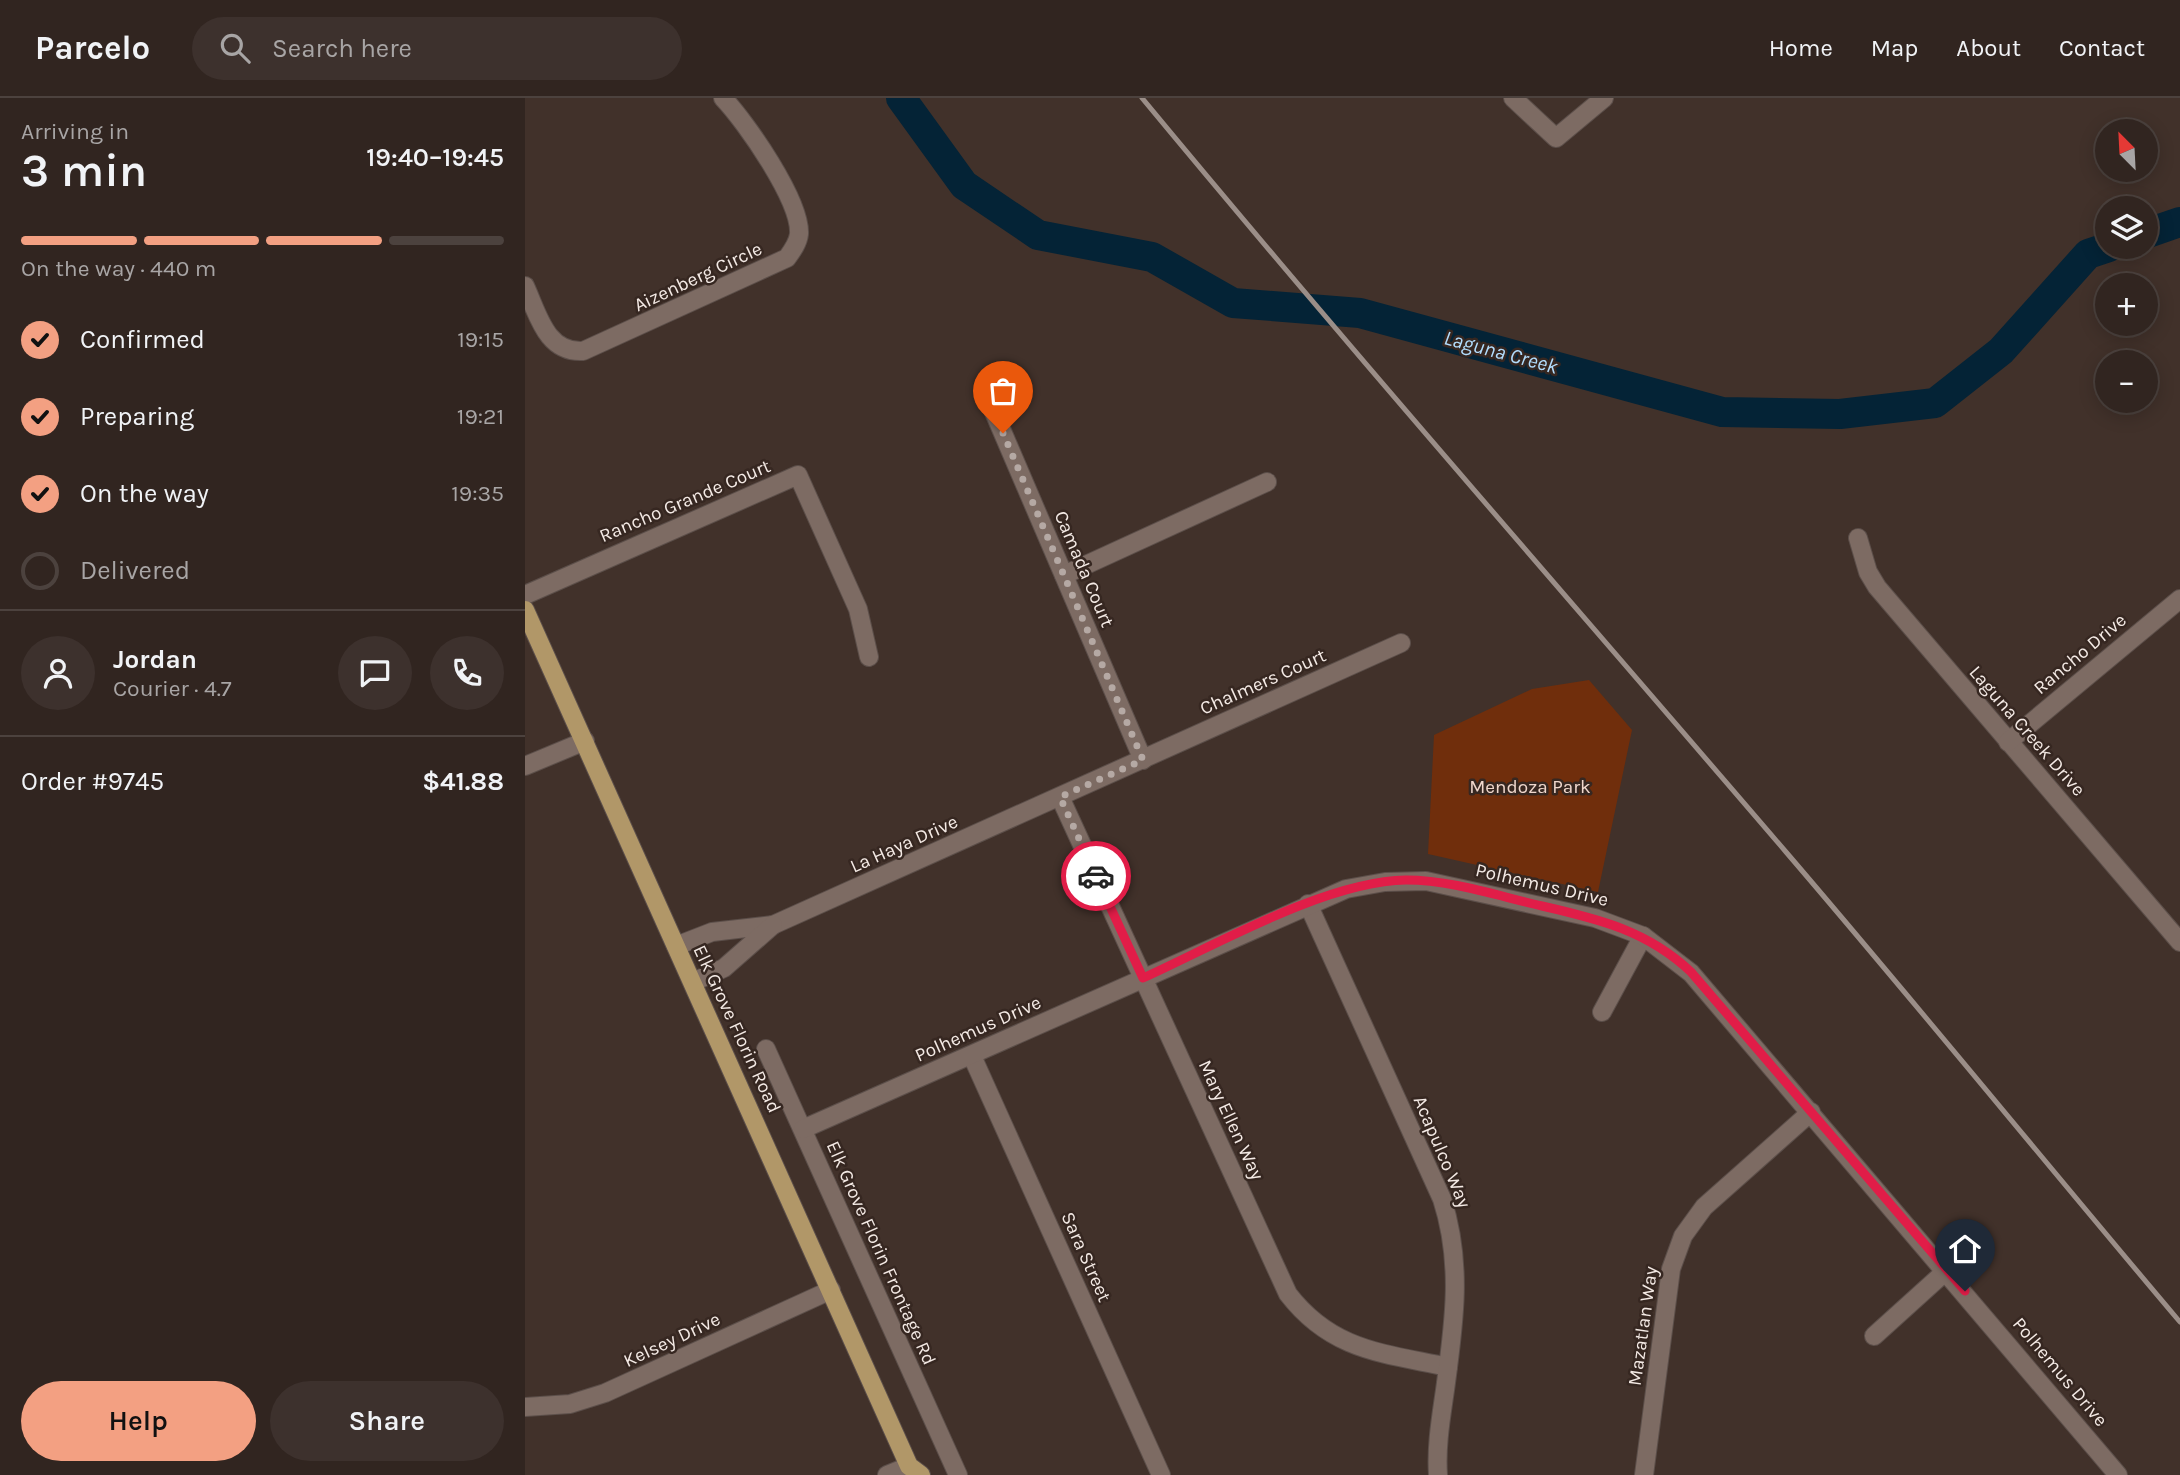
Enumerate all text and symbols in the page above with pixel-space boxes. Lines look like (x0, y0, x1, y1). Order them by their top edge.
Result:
search box (192, 17, 682, 80)
text: Parcelo (35, 29, 150, 67)
icon: search (216, 29, 254, 67)
text: Search here (272, 33, 412, 64)
text: Home (1769, 34, 1833, 62)
text: Map (1871, 34, 1918, 62)
text: About (1956, 34, 2021, 62)
text: Contact (2059, 34, 2145, 62)
text: Arriving in (21, 118, 129, 145)
north arrow (2095, 119, 2158, 182)
map controls (2095, 119, 2158, 413)
text: 19:40–19:45 (366, 142, 504, 173)
text: 3 min (21, 144, 147, 198)
button: layers (2095, 196, 2158, 259)
street label: Aizenberg Circle (630, 238, 766, 316)
text: On the way · 440 m (21, 255, 216, 282)
button: + (2095, 273, 2158, 336)
icon: check (21, 321, 59, 359)
text: Confirmed (80, 324, 205, 355)
water label: Laguna Creek (1441, 325, 1561, 379)
text: 19:15 (457, 326, 504, 353)
button: − (2095, 350, 2158, 413)
pin (973, 361, 1033, 433)
icon: bag (984, 372, 1022, 410)
icon: check (21, 398, 59, 436)
text: Preparing (80, 401, 194, 432)
text: 19:21 (457, 403, 504, 430)
street label: Rancho Grande Court (596, 455, 774, 547)
icon: check (21, 475, 59, 513)
text: On the way (80, 478, 209, 509)
text: 19:35 (451, 480, 504, 507)
street label: Camada Court (1050, 508, 1118, 630)
text: Delivered (80, 555, 190, 586)
street label: Rancho Drive (2029, 609, 2131, 699)
button: person (21, 636, 95, 710)
button: chat (338, 636, 412, 710)
button: phone (430, 636, 504, 710)
text: Jordan (113, 644, 197, 675)
street label: Chalmers Court (1197, 644, 1329, 720)
street label: Laguna Creek Drive (1964, 661, 2090, 801)
text: Courier · 4.7 (113, 675, 232, 702)
text: Order #9745 (21, 766, 164, 797)
text: $41.88 (422, 766, 504, 797)
park label: Mendoza Park (1469, 776, 1591, 798)
street label: La Haya Drive (847, 811, 961, 877)
courier (1061, 841, 1131, 911)
icon: car (1077, 857, 1115, 895)
street label: Polhemus Drive (1473, 859, 1611, 911)
street label: Elk Grove Florin Road (688, 942, 786, 1116)
street label: Polhemus Drive (912, 991, 1044, 1067)
street label: Mary Ellen Way (1194, 1057, 1268, 1183)
street label: Acapulco Way (1409, 1093, 1476, 1211)
street label: Elk Grove Florin Frontage Rd (822, 1138, 940, 1368)
street label: Sara Street (1056, 1209, 1116, 1305)
pin (1935, 1219, 1995, 1291)
icon: home (1946, 1230, 1984, 1268)
street label: Mazatlan Way (1624, 1265, 1662, 1387)
street label: Kelsey Drive (620, 1308, 724, 1372)
street label: Polhemus Drive (2008, 1313, 2112, 1431)
button: Help (21, 1381, 256, 1461)
button: Share (270, 1381, 504, 1461)

